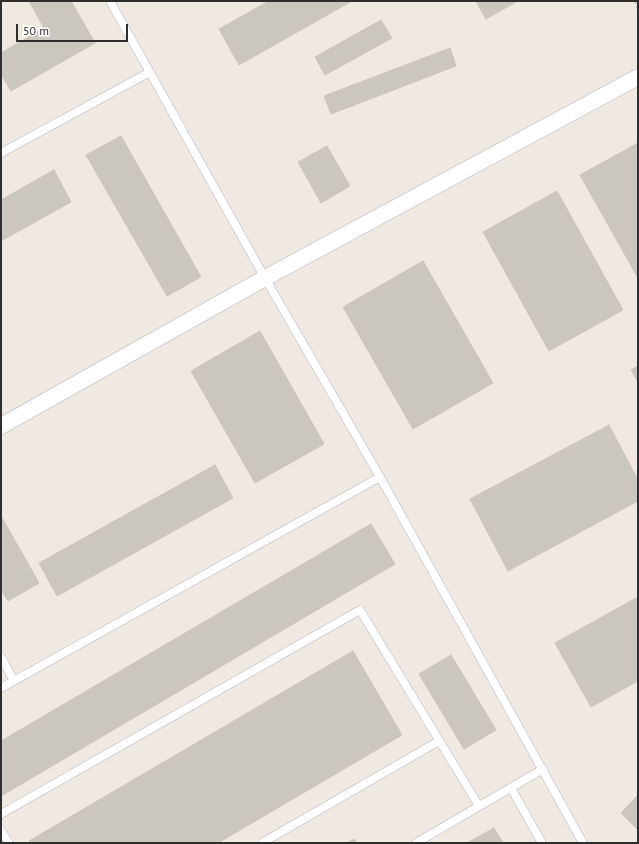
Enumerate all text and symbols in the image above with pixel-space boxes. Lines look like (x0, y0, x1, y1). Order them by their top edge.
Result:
scale bar (18, 16, 130, 42)
text: 50 m (23, 23, 49, 38)

